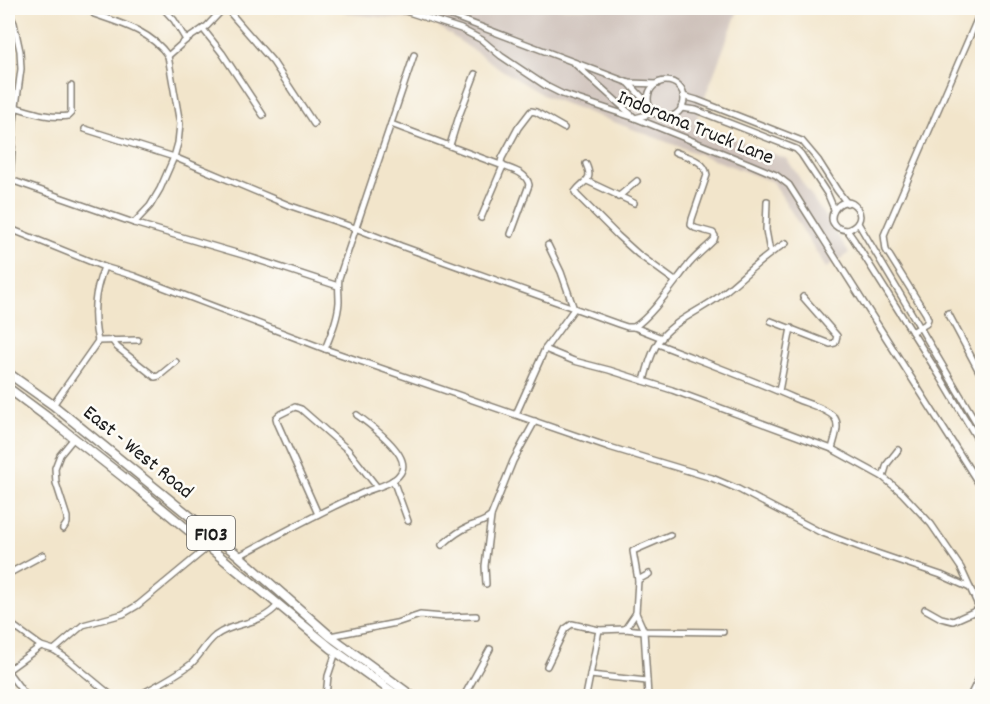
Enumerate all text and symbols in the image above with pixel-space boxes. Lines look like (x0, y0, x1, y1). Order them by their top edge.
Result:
street label: Indorama Truck Lane (612, 84, 778, 174)
street label: East - West Road (75, 399, 199, 507)
road number: F103 (187, 516, 235, 550)

